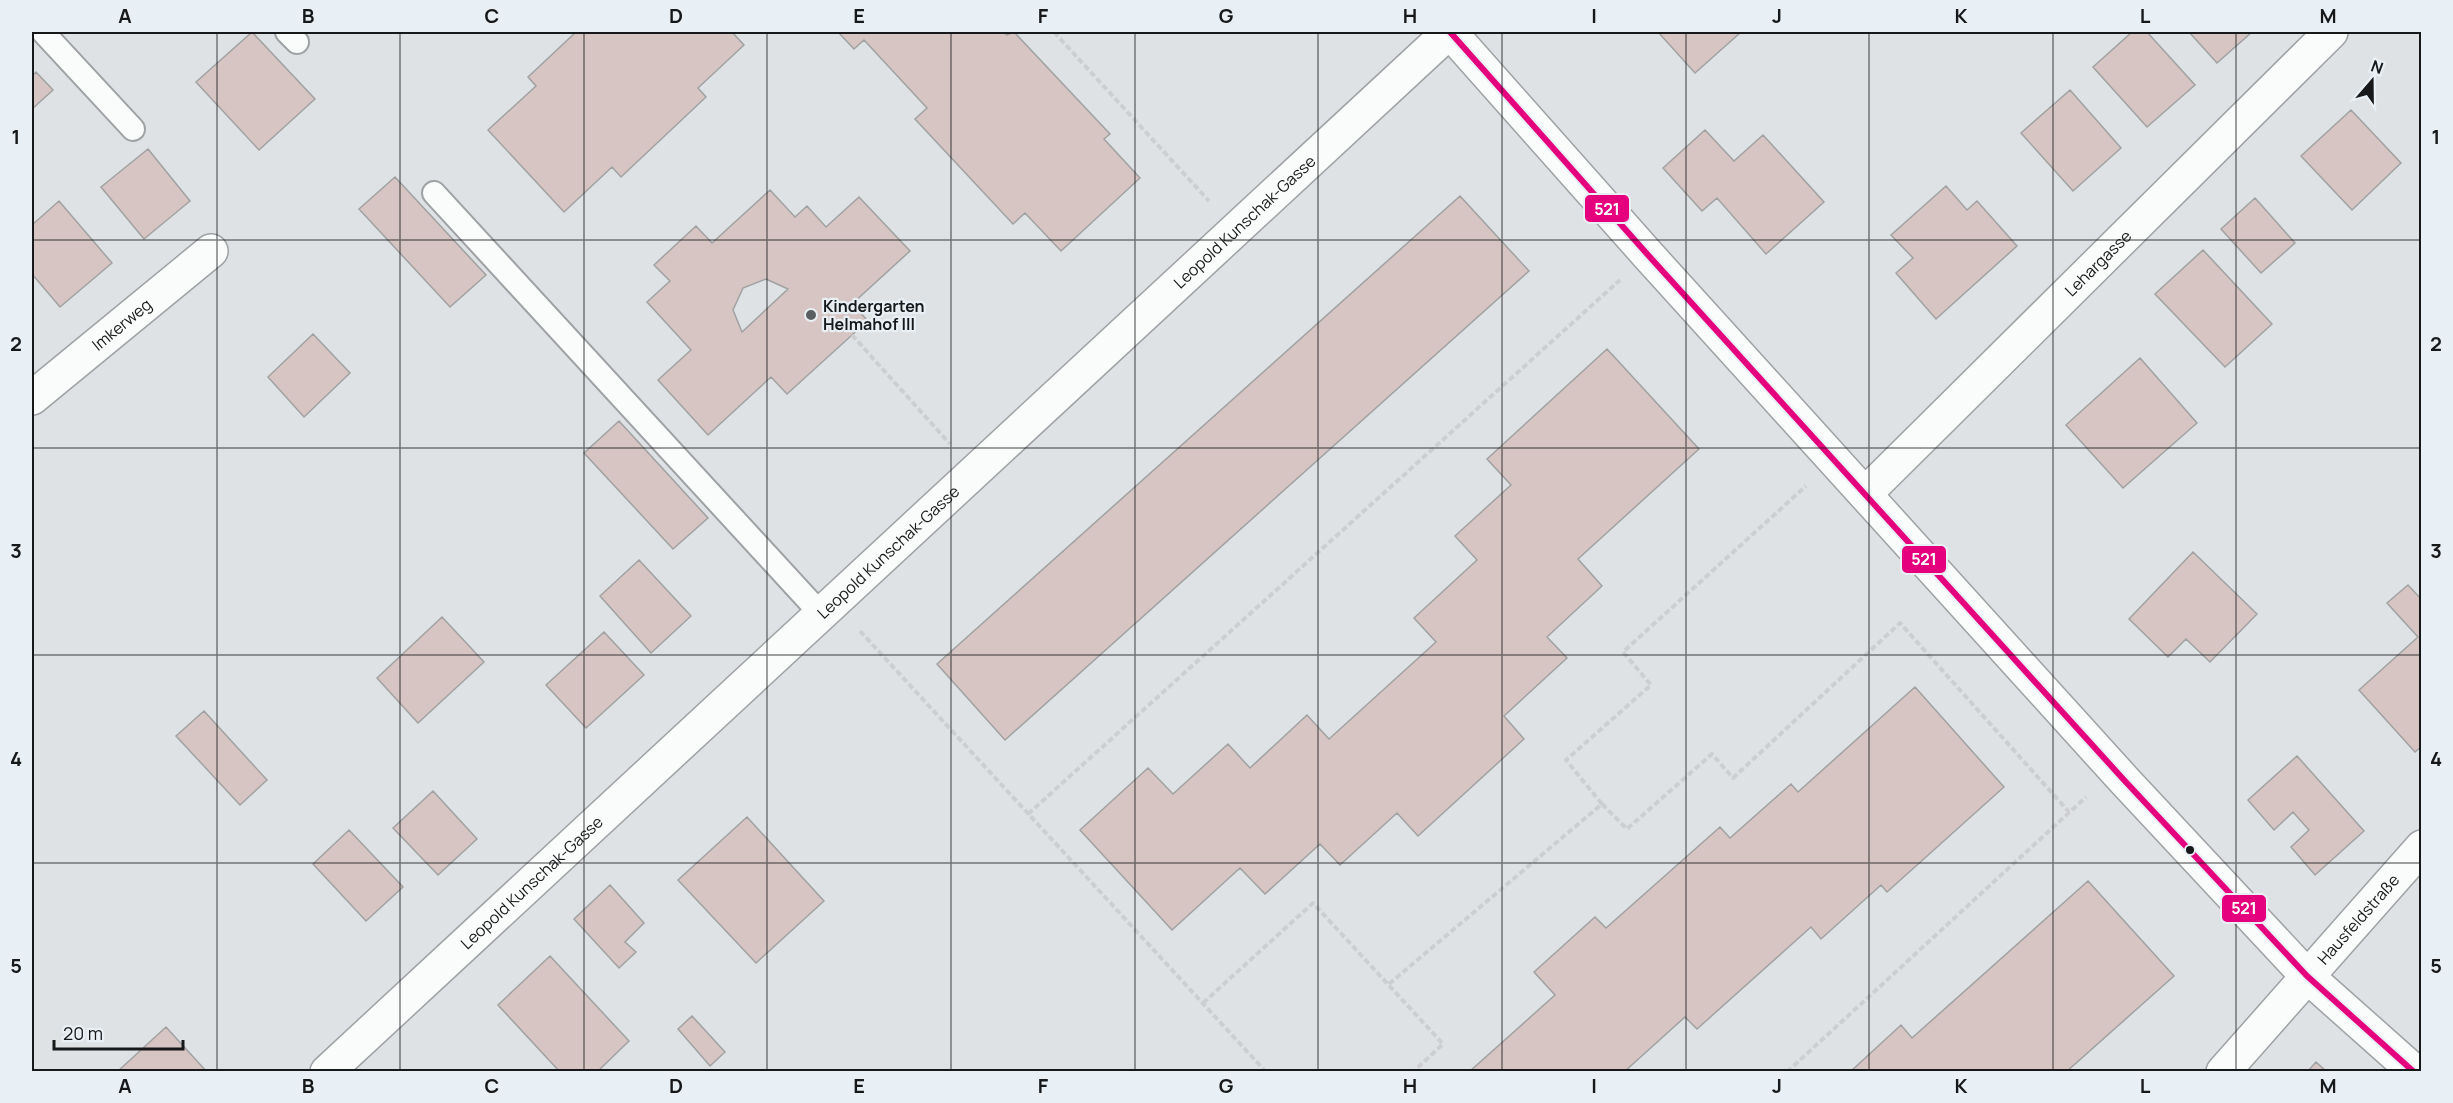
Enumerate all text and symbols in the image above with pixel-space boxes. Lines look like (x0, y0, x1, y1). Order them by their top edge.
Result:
text: A (118, 2, 132, 29)
text: B (302, 2, 315, 29)
text: C (485, 2, 499, 29)
text: D (669, 2, 683, 29)
text: E (853, 2, 865, 29)
text: F (1038, 2, 1049, 29)
text: G (1219, 2, 1234, 29)
text: H (1403, 2, 1417, 29)
text: I (1591, 2, 1597, 29)
text: J (1772, 2, 1782, 29)
text: K (1955, 2, 1968, 29)
text: L (2140, 2, 2151, 29)
text: M (2319, 2, 2337, 29)
north arrow (2342, 51, 2402, 111)
text: N (2368, 55, 2386, 79)
text: 1 (12, 123, 20, 150)
text: 1 (2432, 123, 2440, 150)
street label: Leopold Kunschak-Gasse (1169, 150, 1320, 293)
line badge: 521 (1584, 194, 1630, 223)
text: 521 (1594, 198, 1620, 220)
street label: Lehargasse (2060, 225, 2136, 301)
street label: Imkerweg (87, 293, 156, 355)
place label: Kindergarten Helmahof III (823, 295, 925, 335)
marker: Kindergarten Helmahof III (804, 308, 818, 322)
text: 2 (10, 330, 22, 357)
text: 2 (2430, 330, 2442, 357)
street label: Leopold Kunschak-Gasse (812, 480, 964, 623)
text: 3 (10, 537, 22, 564)
text: 3 (2430, 537, 2442, 564)
line badge: 521 (1901, 545, 1947, 574)
text: 521 (1911, 548, 1937, 570)
text: 4 (10, 745, 22, 772)
text: 4 (2430, 745, 2442, 772)
street label: Leopold Kunschak-Gasse (456, 811, 608, 954)
unlabelled marker (2184, 844, 2196, 856)
street label: Hausfeldstraße (2312, 869, 2404, 969)
line badge: 521 (2221, 894, 2267, 923)
text: 521 (2231, 897, 2257, 919)
text: 5 (10, 952, 22, 979)
text: 5 (2430, 952, 2442, 979)
scale bar (54, 1013, 183, 1051)
text: 20 m (63, 1021, 103, 1045)
text: A (118, 1072, 132, 1099)
text: B (302, 1072, 315, 1099)
text: C (485, 1072, 499, 1099)
text: D (669, 1072, 683, 1099)
text: E (853, 1072, 865, 1099)
text: F (1038, 1072, 1049, 1099)
text: G (1219, 1072, 1234, 1099)
text: H (1403, 1072, 1417, 1099)
text: I (1591, 1072, 1597, 1099)
text: J (1772, 1072, 1782, 1099)
text: K (1955, 1072, 1968, 1099)
text: L (2140, 1072, 2151, 1099)
text: M (2319, 1072, 2337, 1099)

